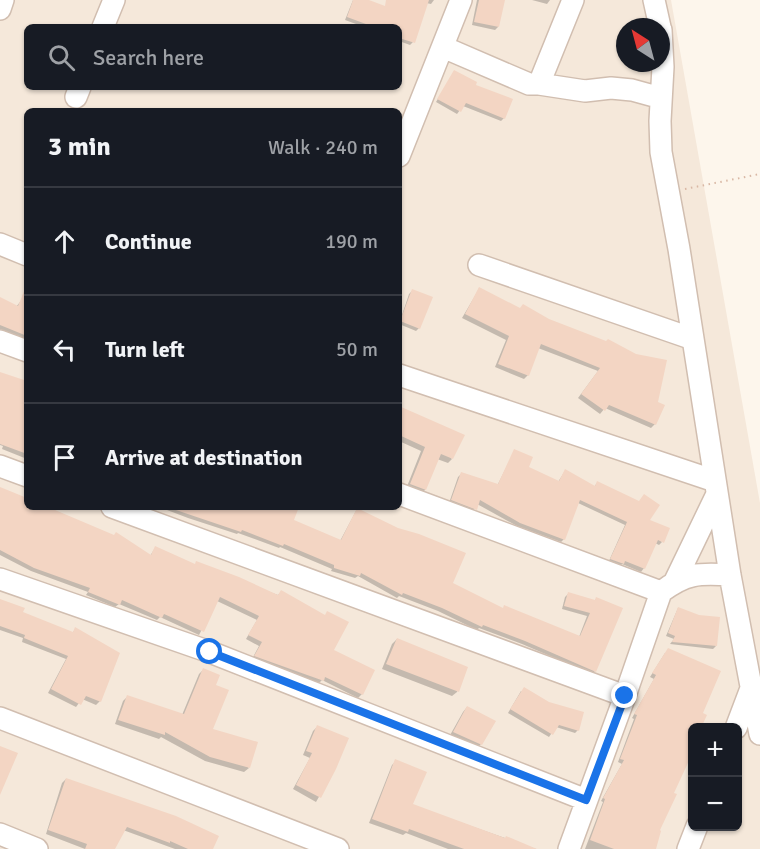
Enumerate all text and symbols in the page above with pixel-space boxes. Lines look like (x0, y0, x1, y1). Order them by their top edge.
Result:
north arrow (616, 18, 670, 72)
search box (24, 24, 402, 90)
icon: search (45, 41, 78, 74)
text: Search here (93, 44, 204, 71)
text: 3 min (48, 131, 111, 163)
text: Walk · 240 m (268, 135, 378, 160)
icon: ahead (48, 225, 81, 258)
text: Continue (105, 228, 192, 255)
text: 190 m (325, 229, 378, 254)
icon: left (48, 333, 81, 366)
text: Turn left (105, 336, 185, 363)
text: 50 m (336, 337, 378, 362)
icon: arrive (48, 441, 81, 474)
text: Arrive at destination (105, 444, 302, 471)
route start (196, 638, 222, 664)
route end (611, 682, 637, 708)
map controls (688, 723, 742, 831)
button: + (688, 723, 742, 777)
button: − (688, 777, 742, 831)

